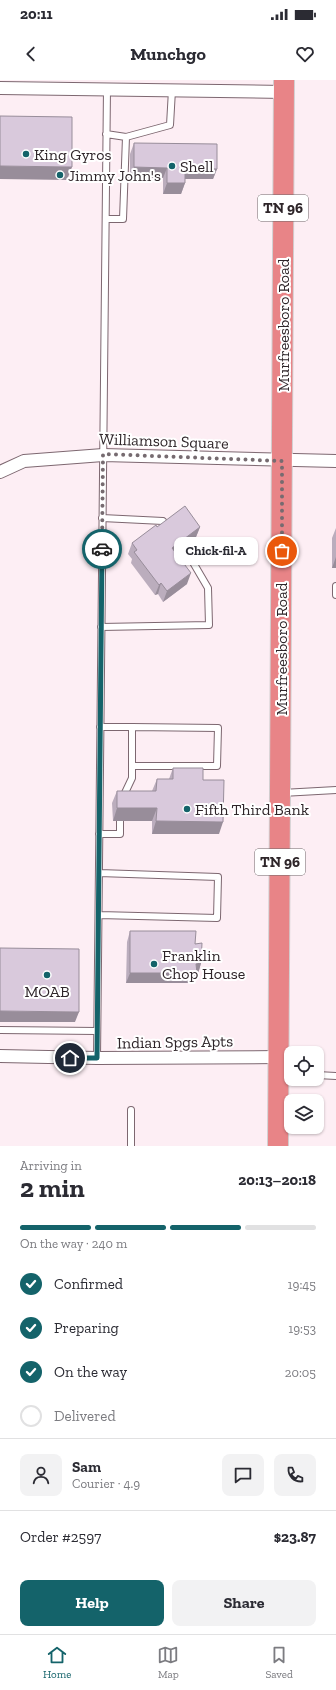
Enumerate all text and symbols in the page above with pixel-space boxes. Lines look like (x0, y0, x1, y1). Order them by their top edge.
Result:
text: 20:11 (20, 5, 53, 23)
icon: back (20, 43, 42, 65)
text: Munchgo (130, 43, 206, 65)
icon: heart (294, 43, 316, 65)
place label: King Gyros (34, 145, 112, 164)
marker: King Gyros (21, 149, 31, 159)
place label: Shell (180, 157, 214, 176)
marker: Shell (167, 161, 177, 171)
place label: Jimmy John's (68, 166, 161, 185)
marker: Jimmy John's (55, 170, 65, 180)
road number: TN 96 (258, 195, 308, 221)
street label: Murfreesboro Road (274, 258, 293, 392)
street label: Williamson Square (99, 429, 229, 453)
courier (82, 529, 122, 569)
pin (265, 534, 299, 568)
callout: Chick-fil-A (174, 537, 258, 565)
icon: car (91, 538, 113, 560)
icon: bag (271, 540, 293, 562)
text: Chick-fil-A (186, 543, 246, 558)
street label: Murfreesboro Road (272, 582, 291, 716)
place label: Fifth Third Bank (195, 800, 310, 819)
marker: Fifth Third Bank (182, 804, 192, 814)
road number: TN 96 (255, 849, 305, 875)
place label: Franklin Chop House (162, 946, 245, 983)
marker: Franklin Chop House (149, 959, 159, 969)
marker: MOAB (42, 970, 52, 980)
place label: MOAB (24, 982, 70, 1001)
street label: Indian Spgs Apts (117, 1031, 233, 1053)
pin (53, 1041, 87, 1075)
map controls (284, 1046, 324, 1134)
button: locate (284, 1046, 324, 1086)
icon: home (59, 1047, 81, 1069)
button: layers (284, 1094, 324, 1134)
text: Arriving in (20, 1158, 82, 1173)
text: 20:13–20:18 (238, 1171, 316, 1189)
text: 2 min (20, 1172, 85, 1204)
text: On the way · 240 m (20, 1236, 127, 1251)
icon: check (20, 1273, 42, 1295)
text: Confirmed (54, 1275, 123, 1293)
text: 19:45 (288, 1277, 316, 1292)
icon: check (20, 1317, 42, 1339)
text: Preparing (54, 1319, 119, 1337)
text: 19:53 (288, 1321, 316, 1336)
icon: check (20, 1361, 42, 1383)
text: On the way (54, 1363, 127, 1381)
text: 20:05 (285, 1365, 316, 1380)
text: Delivered (54, 1407, 116, 1425)
button: person (20, 1454, 62, 1496)
button: chat (222, 1454, 264, 1496)
button: phone (274, 1454, 316, 1496)
text: Sam (72, 1458, 101, 1476)
text: Courier · 4.9 (72, 1476, 140, 1491)
text: Order #2597 (20, 1528, 101, 1546)
text: $23.87 (274, 1528, 316, 1546)
button: Help (20, 1580, 164, 1626)
button: Share (172, 1580, 316, 1626)
tab: Home (43, 1644, 71, 1681)
tab: Map (157, 1644, 179, 1681)
tab: Saved (265, 1644, 293, 1681)

